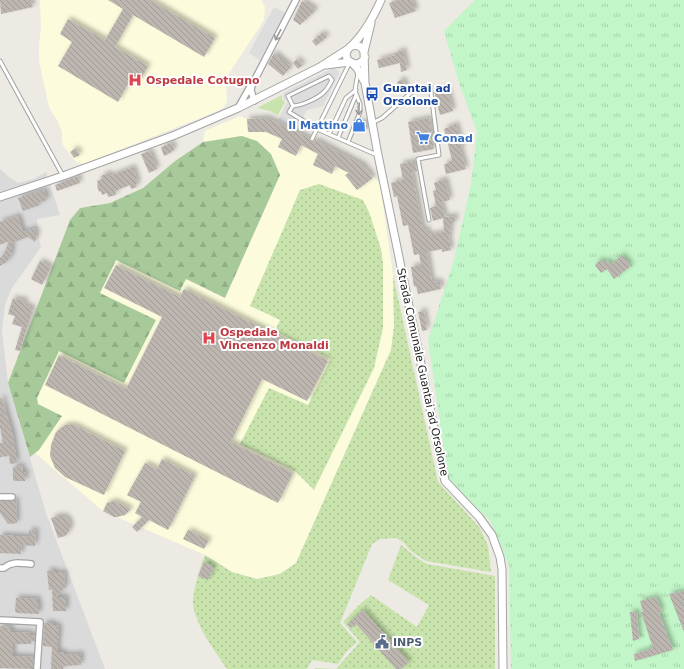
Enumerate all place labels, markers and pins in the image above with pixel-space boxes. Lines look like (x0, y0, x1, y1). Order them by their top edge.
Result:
hospital icon: Ospedale Cotugno (127, 72, 143, 88)
place label: Ospedale Cotugno (146, 74, 260, 87)
place label: Guantai ad Orsolone (383, 82, 451, 108)
bus stop icon: Guantai ad Orsolone (364, 86, 380, 102)
shop icon: Il Mattino (351, 117, 367, 133)
place label: Il Mattino (288, 119, 348, 132)
supermarket icon: Conad (415, 130, 431, 146)
place label: Conad (434, 132, 473, 145)
place label: Ospedale Vincenzo Monaldi (220, 326, 329, 352)
hospital icon: Ospedale Vincenzo Monaldi (201, 330, 217, 346)
public building icon: INPS (374, 634, 390, 650)
place label: INPS (393, 636, 422, 649)

